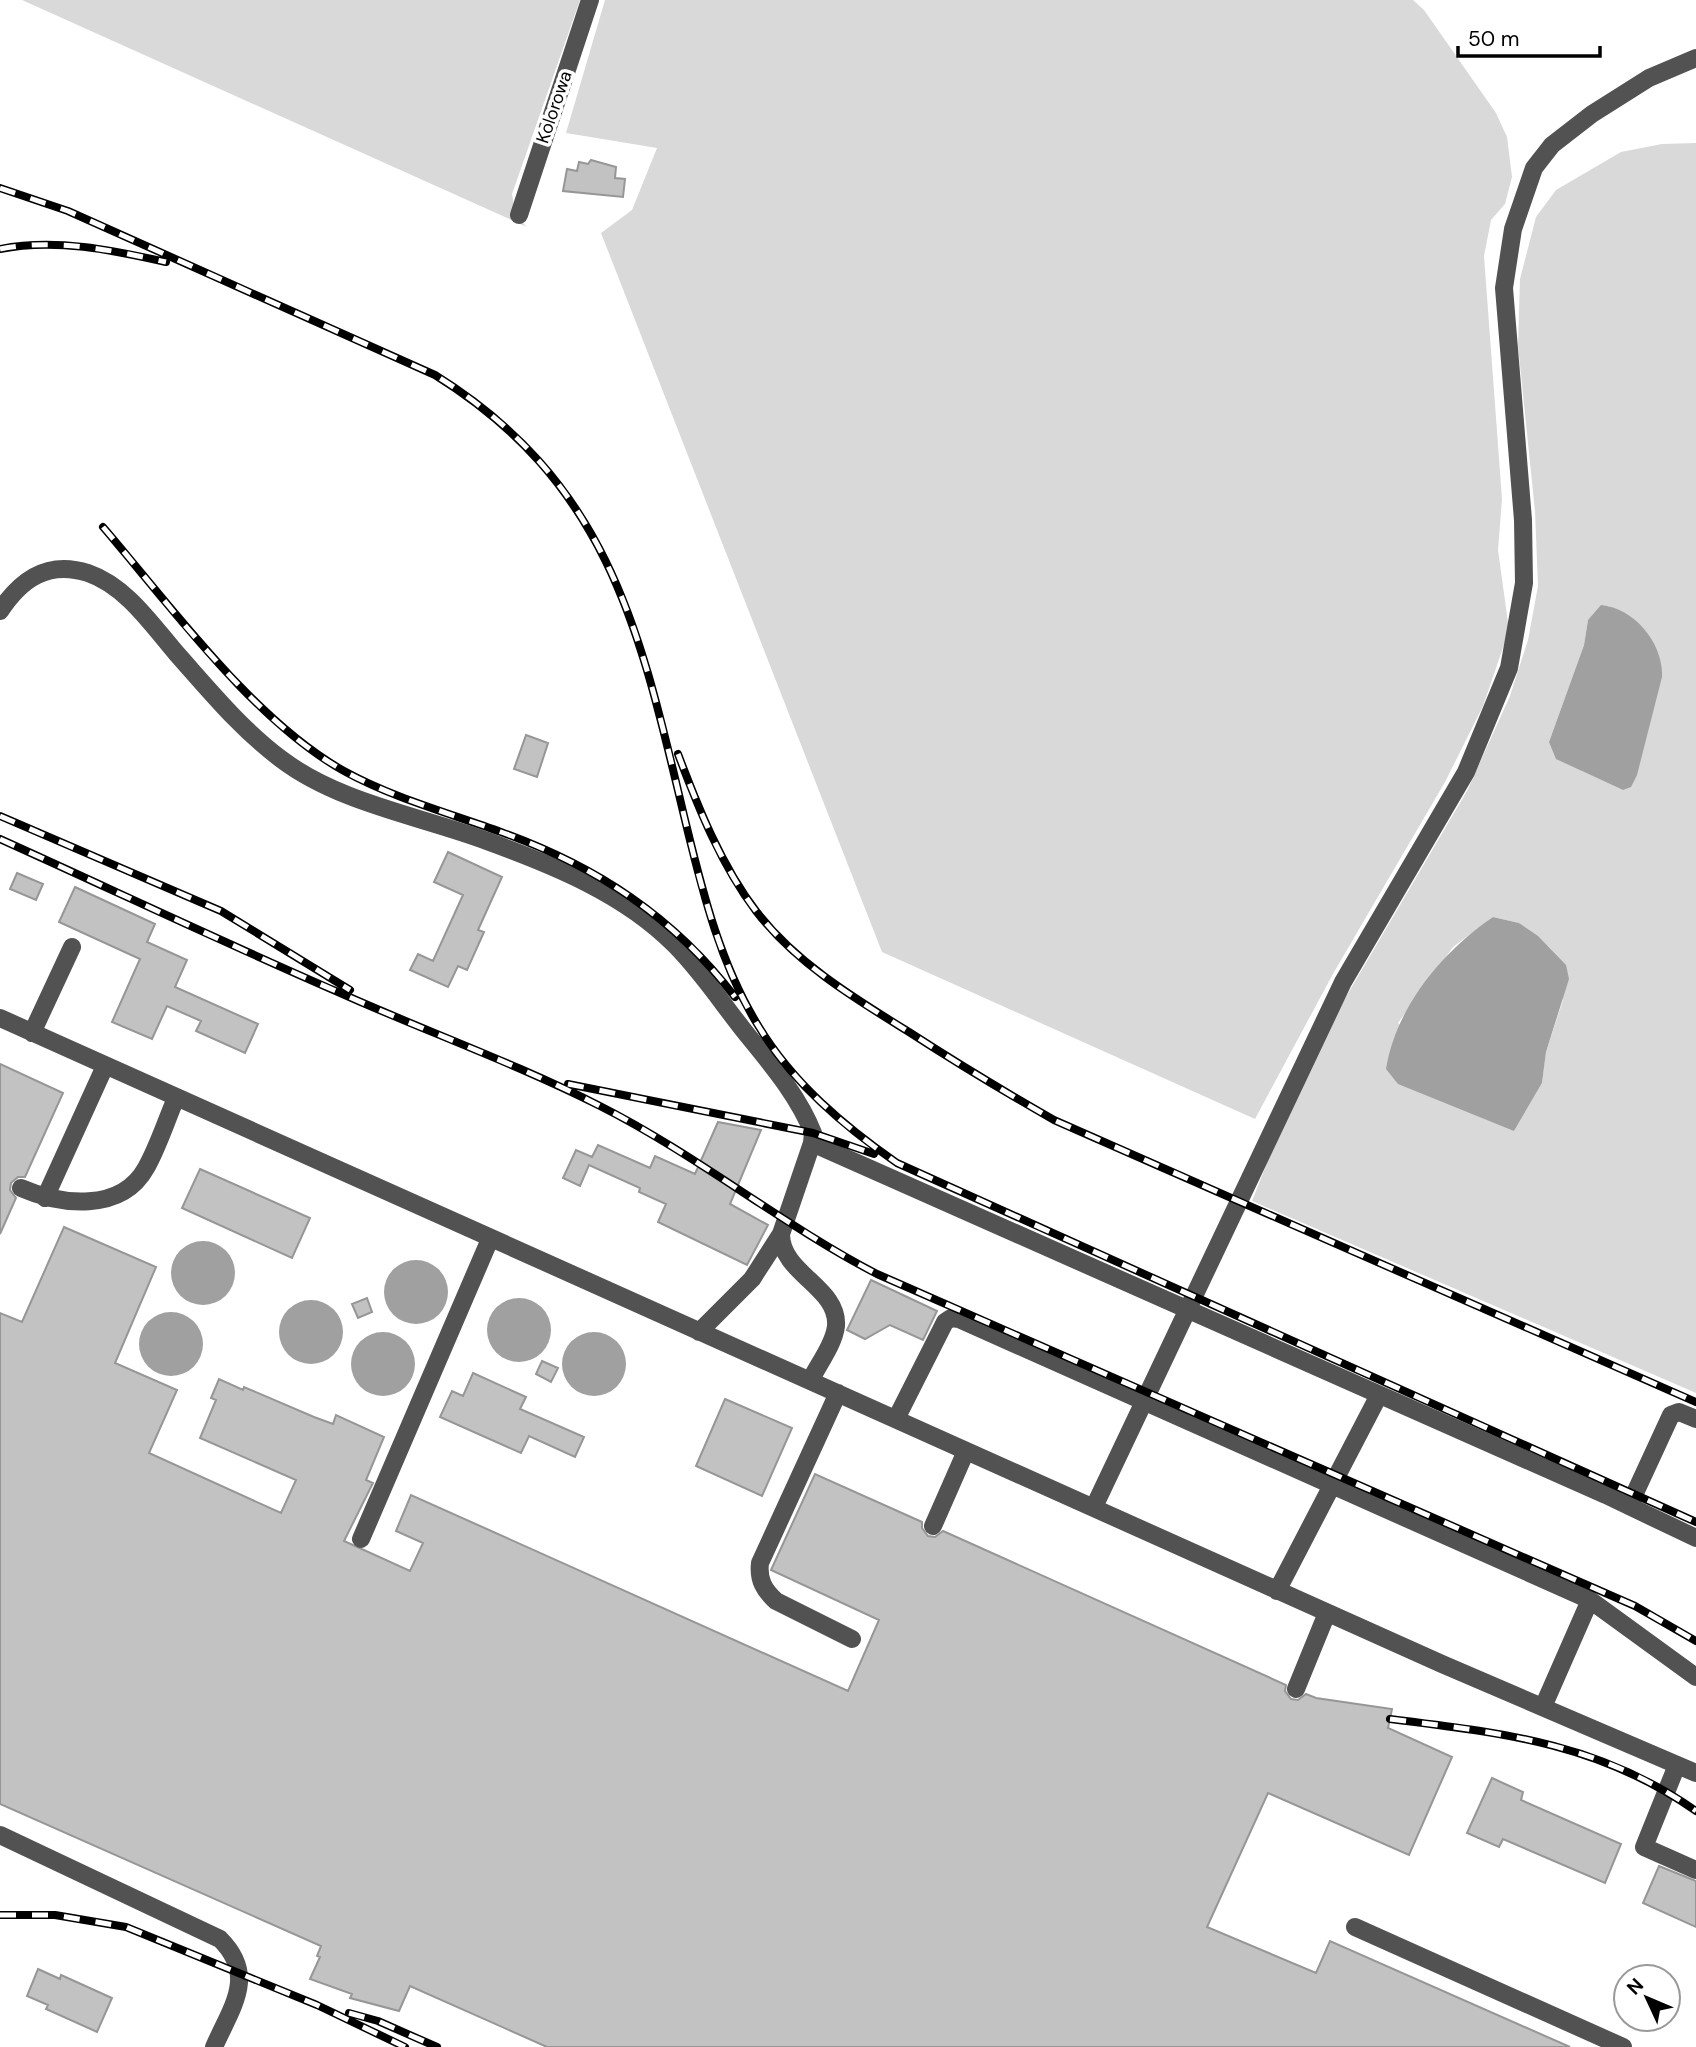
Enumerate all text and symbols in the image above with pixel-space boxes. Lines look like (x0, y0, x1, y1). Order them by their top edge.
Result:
scale bar (1458, 14, 1600, 58)
text: 50 m (1468, 25, 1519, 53)
street label: Kolorowa (530, 68, 578, 146)
north arrow (1612, 1963, 1682, 2033)
text: N (1621, 1973, 1649, 2000)

